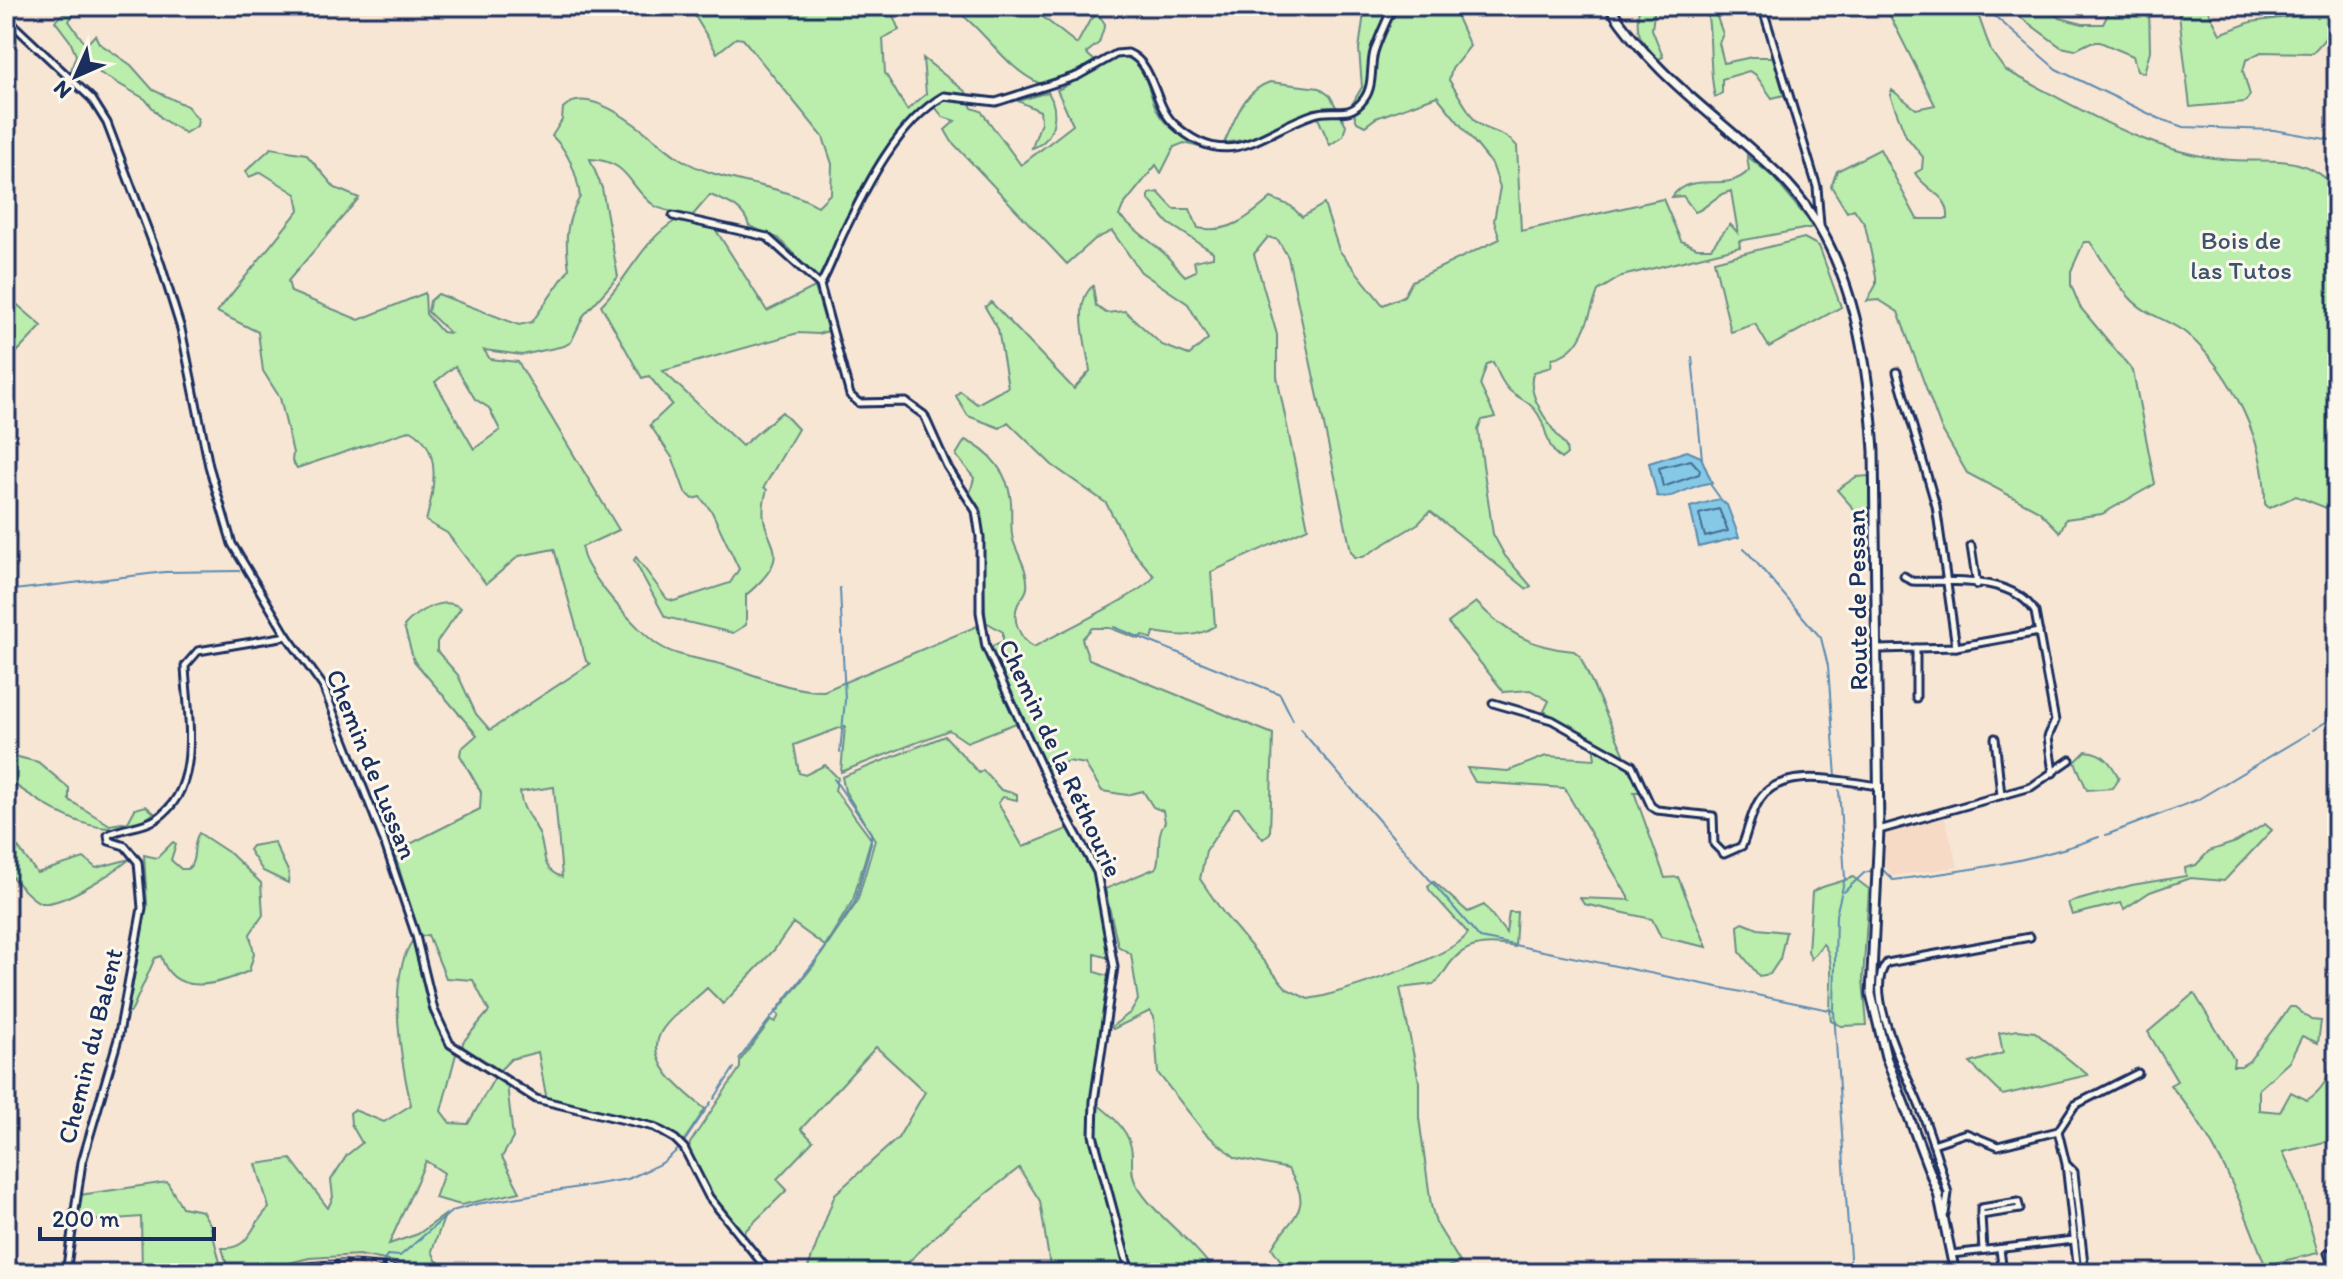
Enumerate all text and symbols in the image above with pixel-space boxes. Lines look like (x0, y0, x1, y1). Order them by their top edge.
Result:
north arrow (36, 36, 116, 116)
text: N (47, 75, 77, 105)
park label: Bois de las Tutos (2190, 224, 2292, 286)
street label: Route de Pessan (1839, 509, 1875, 691)
street label: Chemin de la Réthourie (992, 634, 1130, 882)
street label: Chemin de Lussan (319, 664, 425, 864)
street label: Chemin du Balent (50, 945, 130, 1147)
scale bar (40, 1191, 214, 1241)
text: 200 m (52, 1204, 120, 1233)

